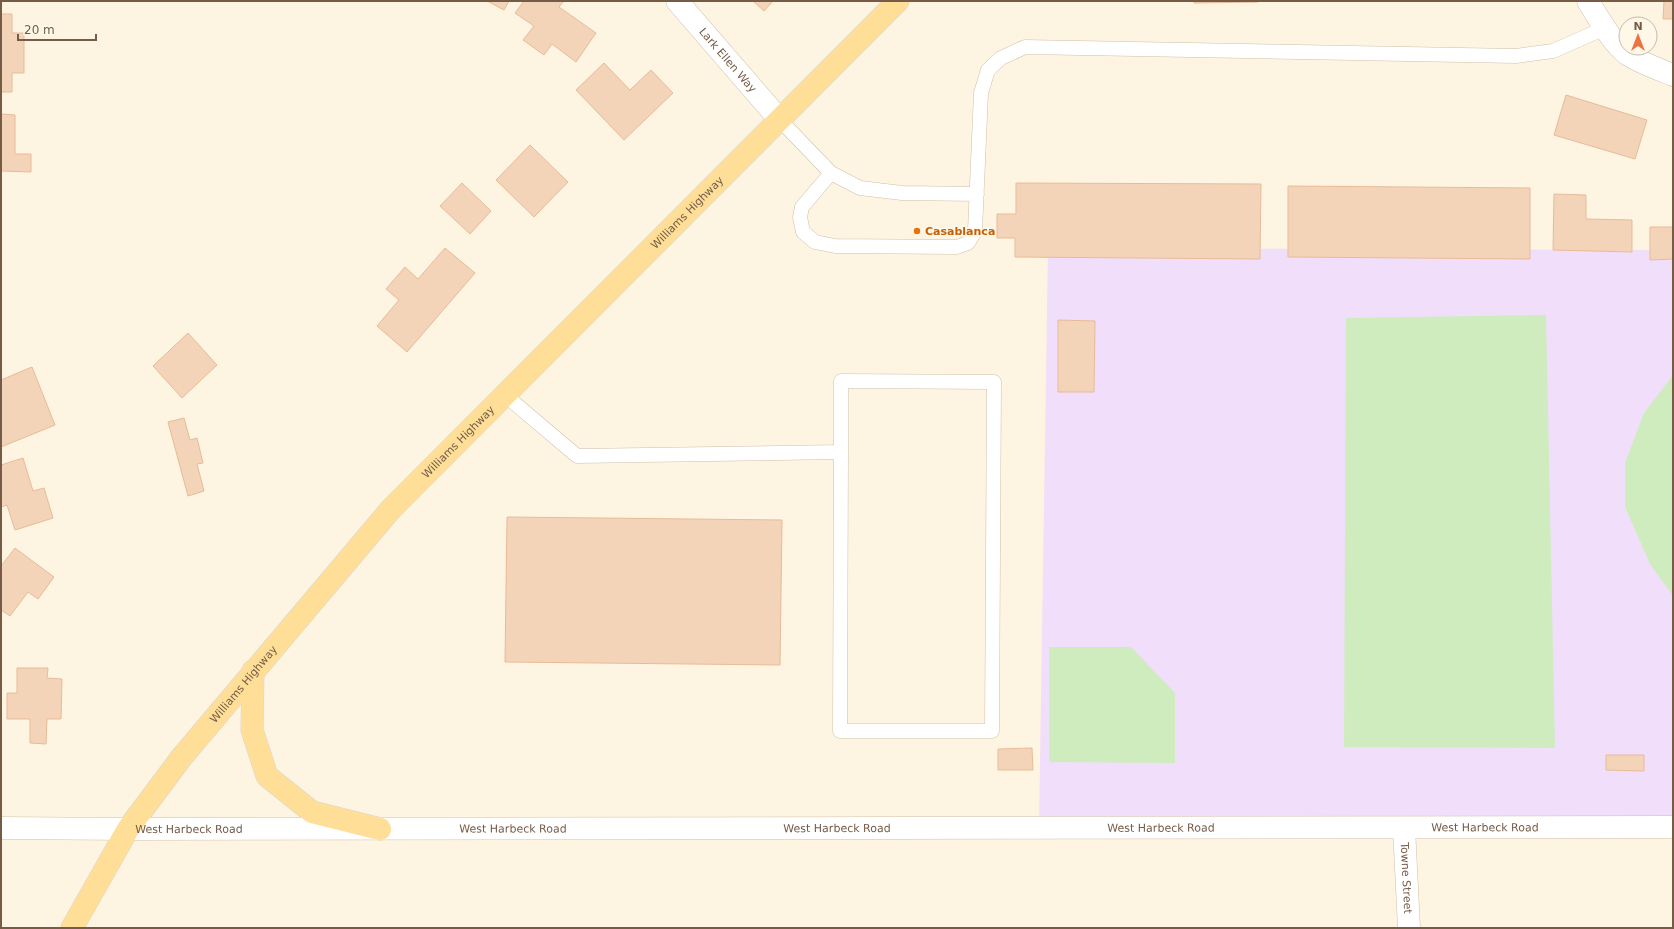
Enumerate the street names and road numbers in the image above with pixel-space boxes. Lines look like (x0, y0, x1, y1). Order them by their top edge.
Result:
street label: Lark Ellen Way (696, 25, 759, 96)
street label: Williams Highway (648, 174, 727, 252)
street label: Williams Highway (419, 403, 498, 481)
street label: Williams Highway (207, 643, 280, 726)
street label: West Harbeck Road (1431, 821, 1539, 834)
street label: West Harbeck Road (459, 822, 567, 836)
street label: West Harbeck Road (783, 822, 891, 835)
street label: West Harbeck Road (1107, 822, 1215, 835)
street label: West Harbeck Road (135, 823, 243, 836)
street label: Towne Street (1398, 841, 1414, 915)

